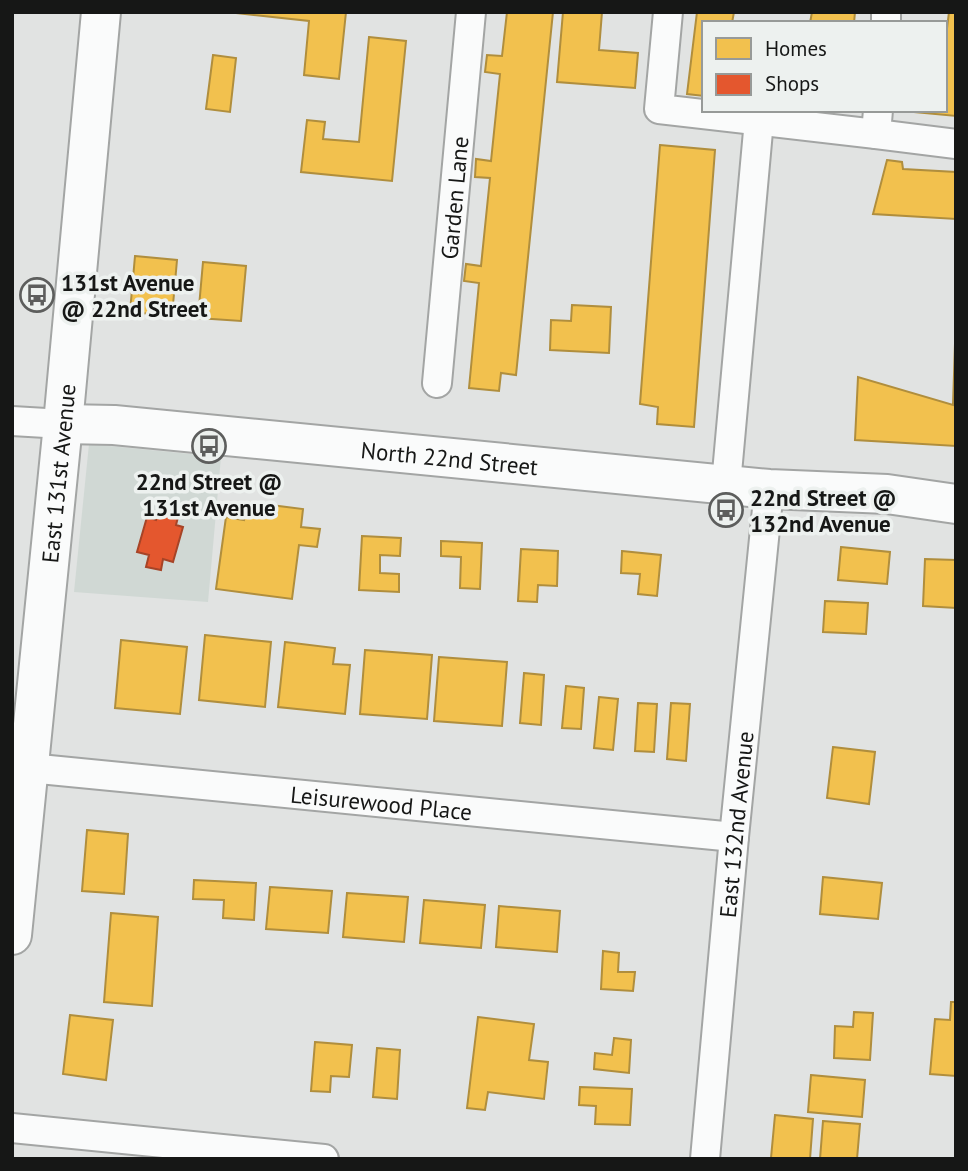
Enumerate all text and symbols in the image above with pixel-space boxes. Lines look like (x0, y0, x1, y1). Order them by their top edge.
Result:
legend (702, 21, 947, 112)
text: Homes (765, 35, 827, 62)
text: Shops (765, 70, 819, 97)
street label: Garden Lane (434, 135, 474, 260)
place label: 131st Avenue @ 22nd Street (61, 268, 208, 323)
bus stop icon: 131st Avenue @ 22nd Street (18, 276, 56, 314)
street label: East 131st Avenue (35, 382, 81, 564)
bus stop icon: 22nd Street @ 131st Avenue (190, 427, 228, 465)
street label: North 22nd Street (359, 435, 540, 481)
place label: 22nd Street @ 131st Avenue (136, 467, 282, 522)
place label: 22nd Street @ 132nd Avenue (750, 483, 897, 538)
bus stop icon: 22nd Street @ 132nd Avenue (707, 491, 745, 529)
street label: East 132nd Avenue (712, 730, 759, 919)
street label: Leisurewood Place (289, 779, 473, 826)

